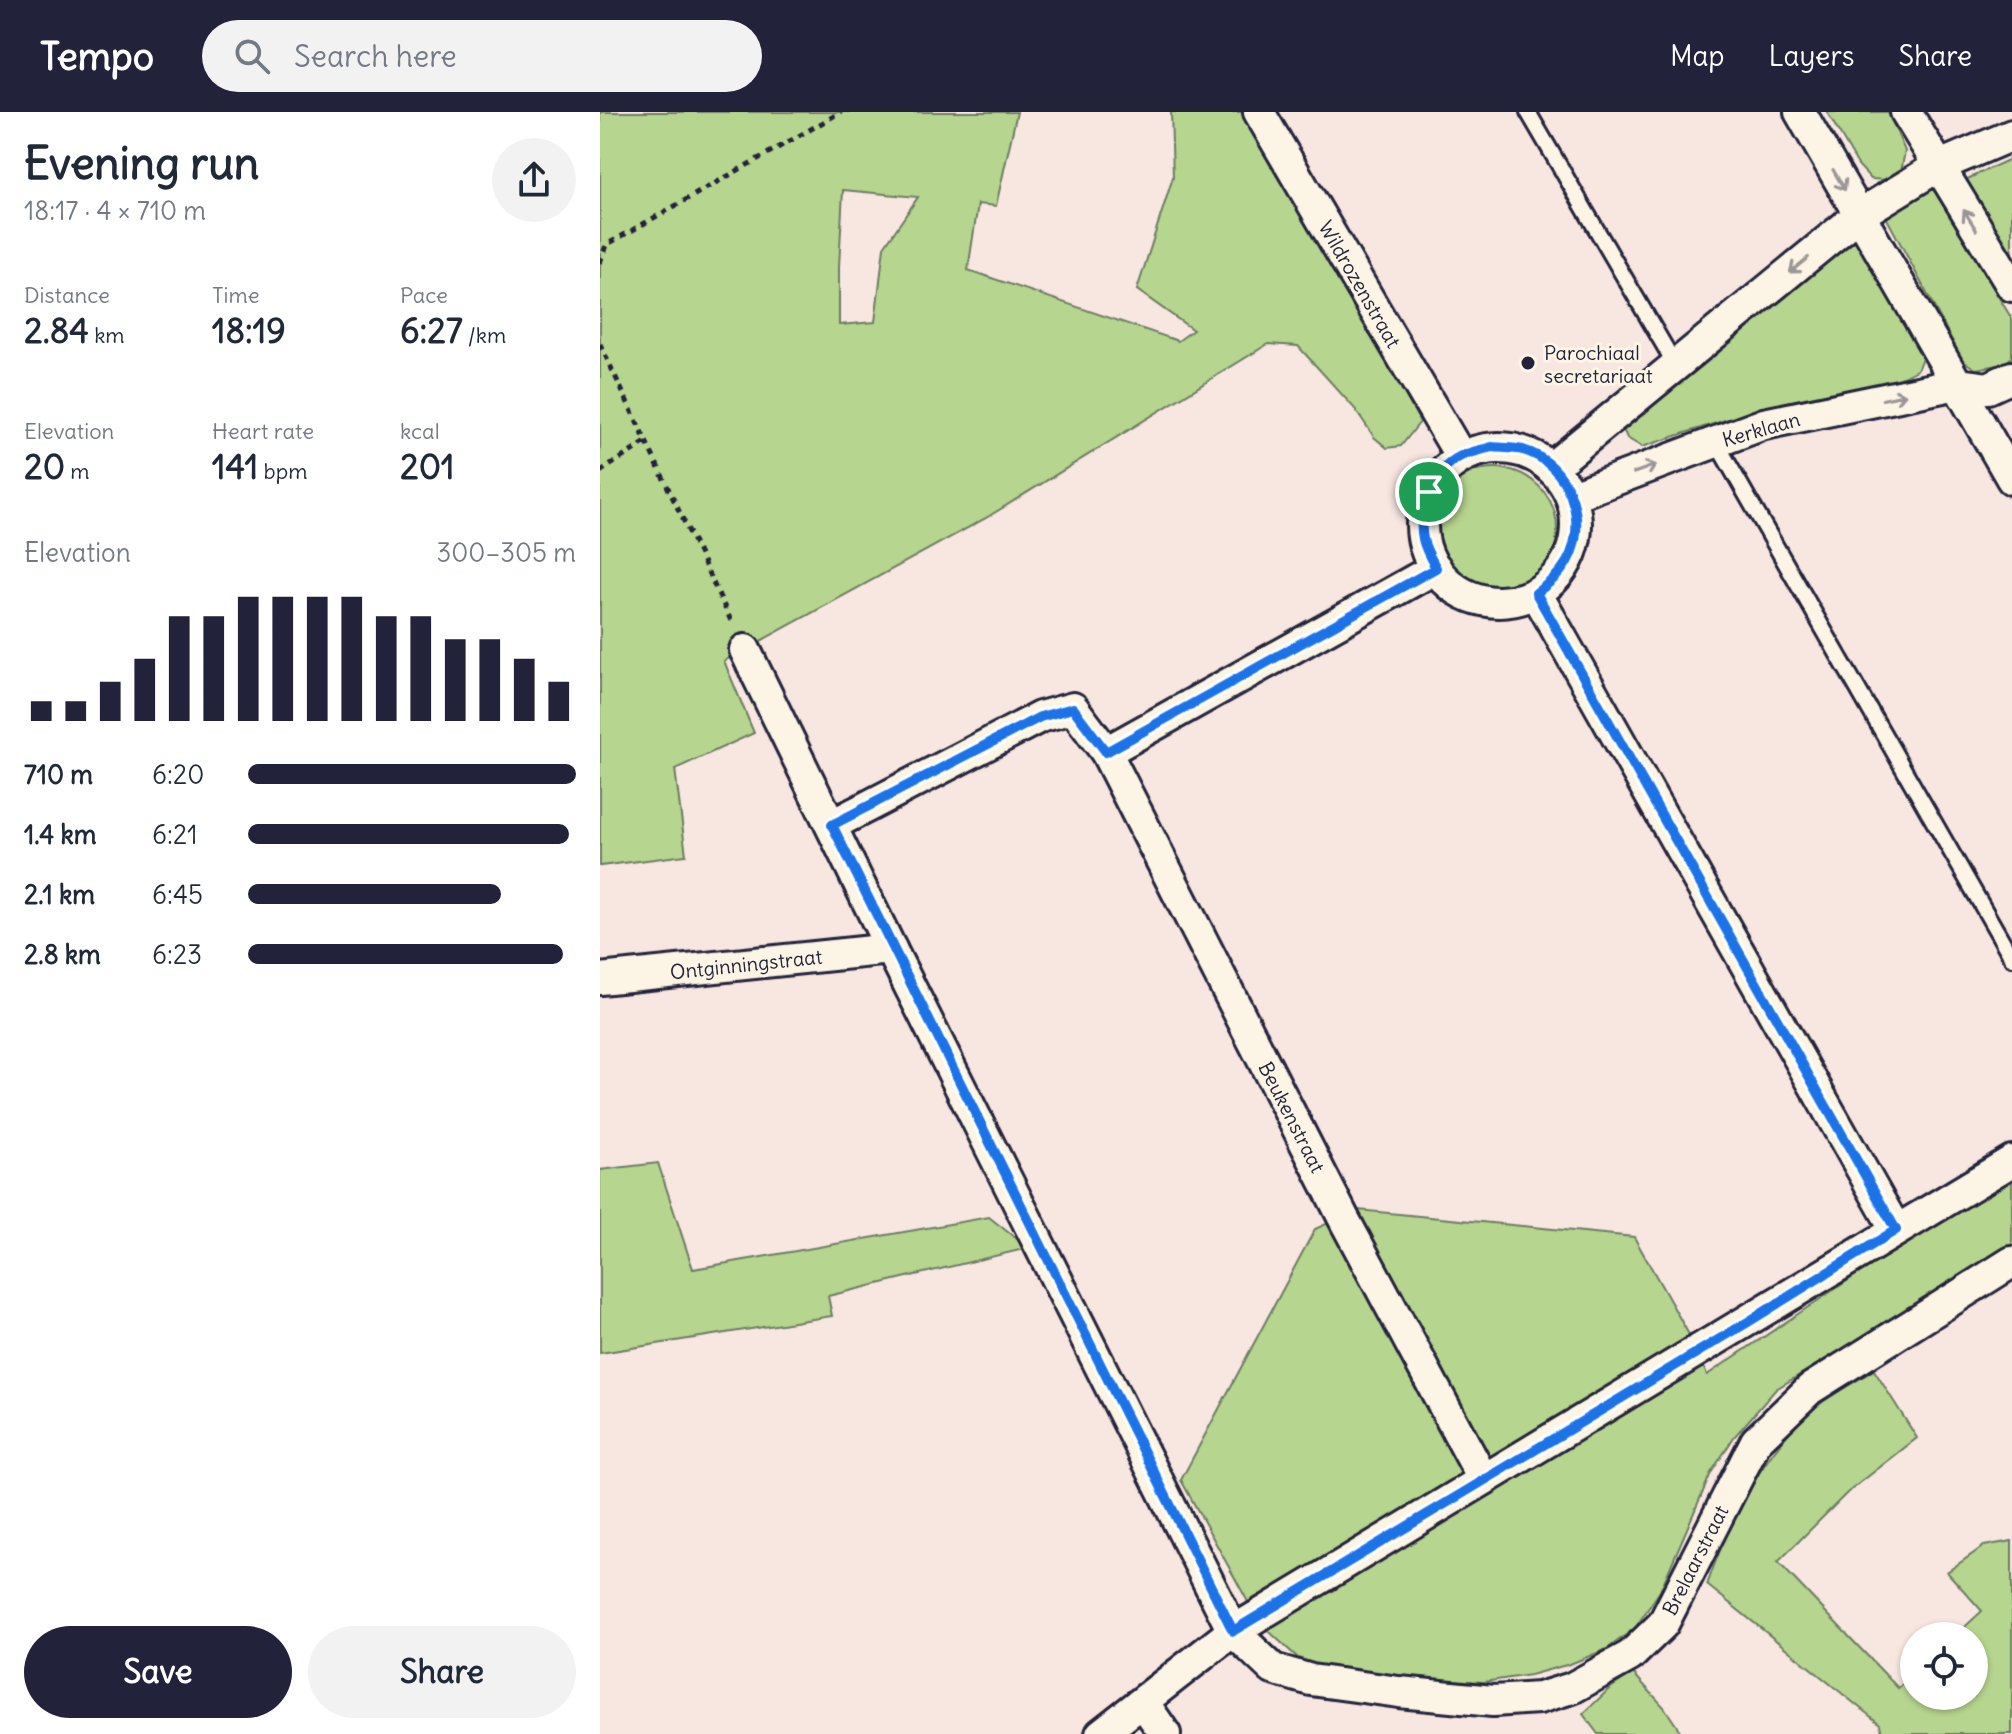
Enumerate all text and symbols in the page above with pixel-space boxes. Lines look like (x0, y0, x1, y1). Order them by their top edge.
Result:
search box (202, 20, 762, 92)
text: Tempo (40, 33, 154, 80)
icon: search (230, 34, 274, 78)
text: Search here (294, 37, 457, 75)
text: Map (1670, 38, 1725, 74)
text: Layers (1769, 38, 1855, 74)
text: Share (1899, 38, 1972, 74)
text: Evening run (24, 136, 259, 191)
button: share (492, 138, 576, 222)
one-way arrow (1831, 168, 1847, 191)
text: 18:17 · 4 × 710 m (24, 194, 206, 227)
one-way arrow (1962, 210, 1979, 232)
street label: Wildrozenstraat (1313, 216, 1407, 352)
one-way arrow (1789, 256, 1810, 274)
text: Distance (24, 281, 110, 309)
text: Time (212, 281, 260, 309)
text: Pace (400, 281, 448, 309)
text: 2.84 (24, 309, 89, 352)
text: 18:19 (212, 309, 286, 352)
text: 6:27 (400, 309, 463, 352)
text: km (89, 321, 125, 349)
text: /km (463, 321, 506, 349)
place label: Parochiaal secretariaat (1544, 340, 1653, 388)
marker: Parochiaal secretariaat (1519, 354, 1537, 372)
one-way arrow (1881, 389, 1906, 404)
street label: Kerklaan (1719, 406, 1803, 452)
text: Elevation (24, 417, 114, 445)
text: Heart rate (212, 417, 314, 445)
text: kcal (400, 417, 440, 445)
text: 20 (24, 445, 65, 488)
text: 141 (212, 445, 258, 488)
text: 201 (400, 445, 455, 488)
text: m (65, 457, 90, 485)
text: bpm (258, 457, 308, 485)
pin (1395, 458, 1463, 526)
one-way arrow (1632, 460, 1657, 475)
icon: arrive (1407, 470, 1451, 514)
text: Elevation (24, 536, 131, 569)
text: 300–305 m (436, 536, 576, 569)
text: 710 m (24, 758, 93, 791)
text: 6:20 (152, 758, 204, 791)
text: 1.4 km (24, 818, 97, 851)
text: 6:21 (152, 818, 197, 851)
text: 2.1 km (24, 878, 95, 911)
text: 6:45 (152, 878, 203, 911)
text: 2.8 km (24, 938, 101, 971)
text: 6:23 (152, 938, 202, 971)
street label: Ontginningstraat (669, 944, 824, 984)
street label: Beukenstraat (1253, 1057, 1331, 1177)
street label: Brelaarstraat (1657, 1501, 1734, 1619)
map controls (1900, 1622, 1988, 1710)
button: locate (1900, 1622, 1988, 1710)
button: Save (24, 1626, 292, 1718)
button: Share (308, 1626, 576, 1718)

